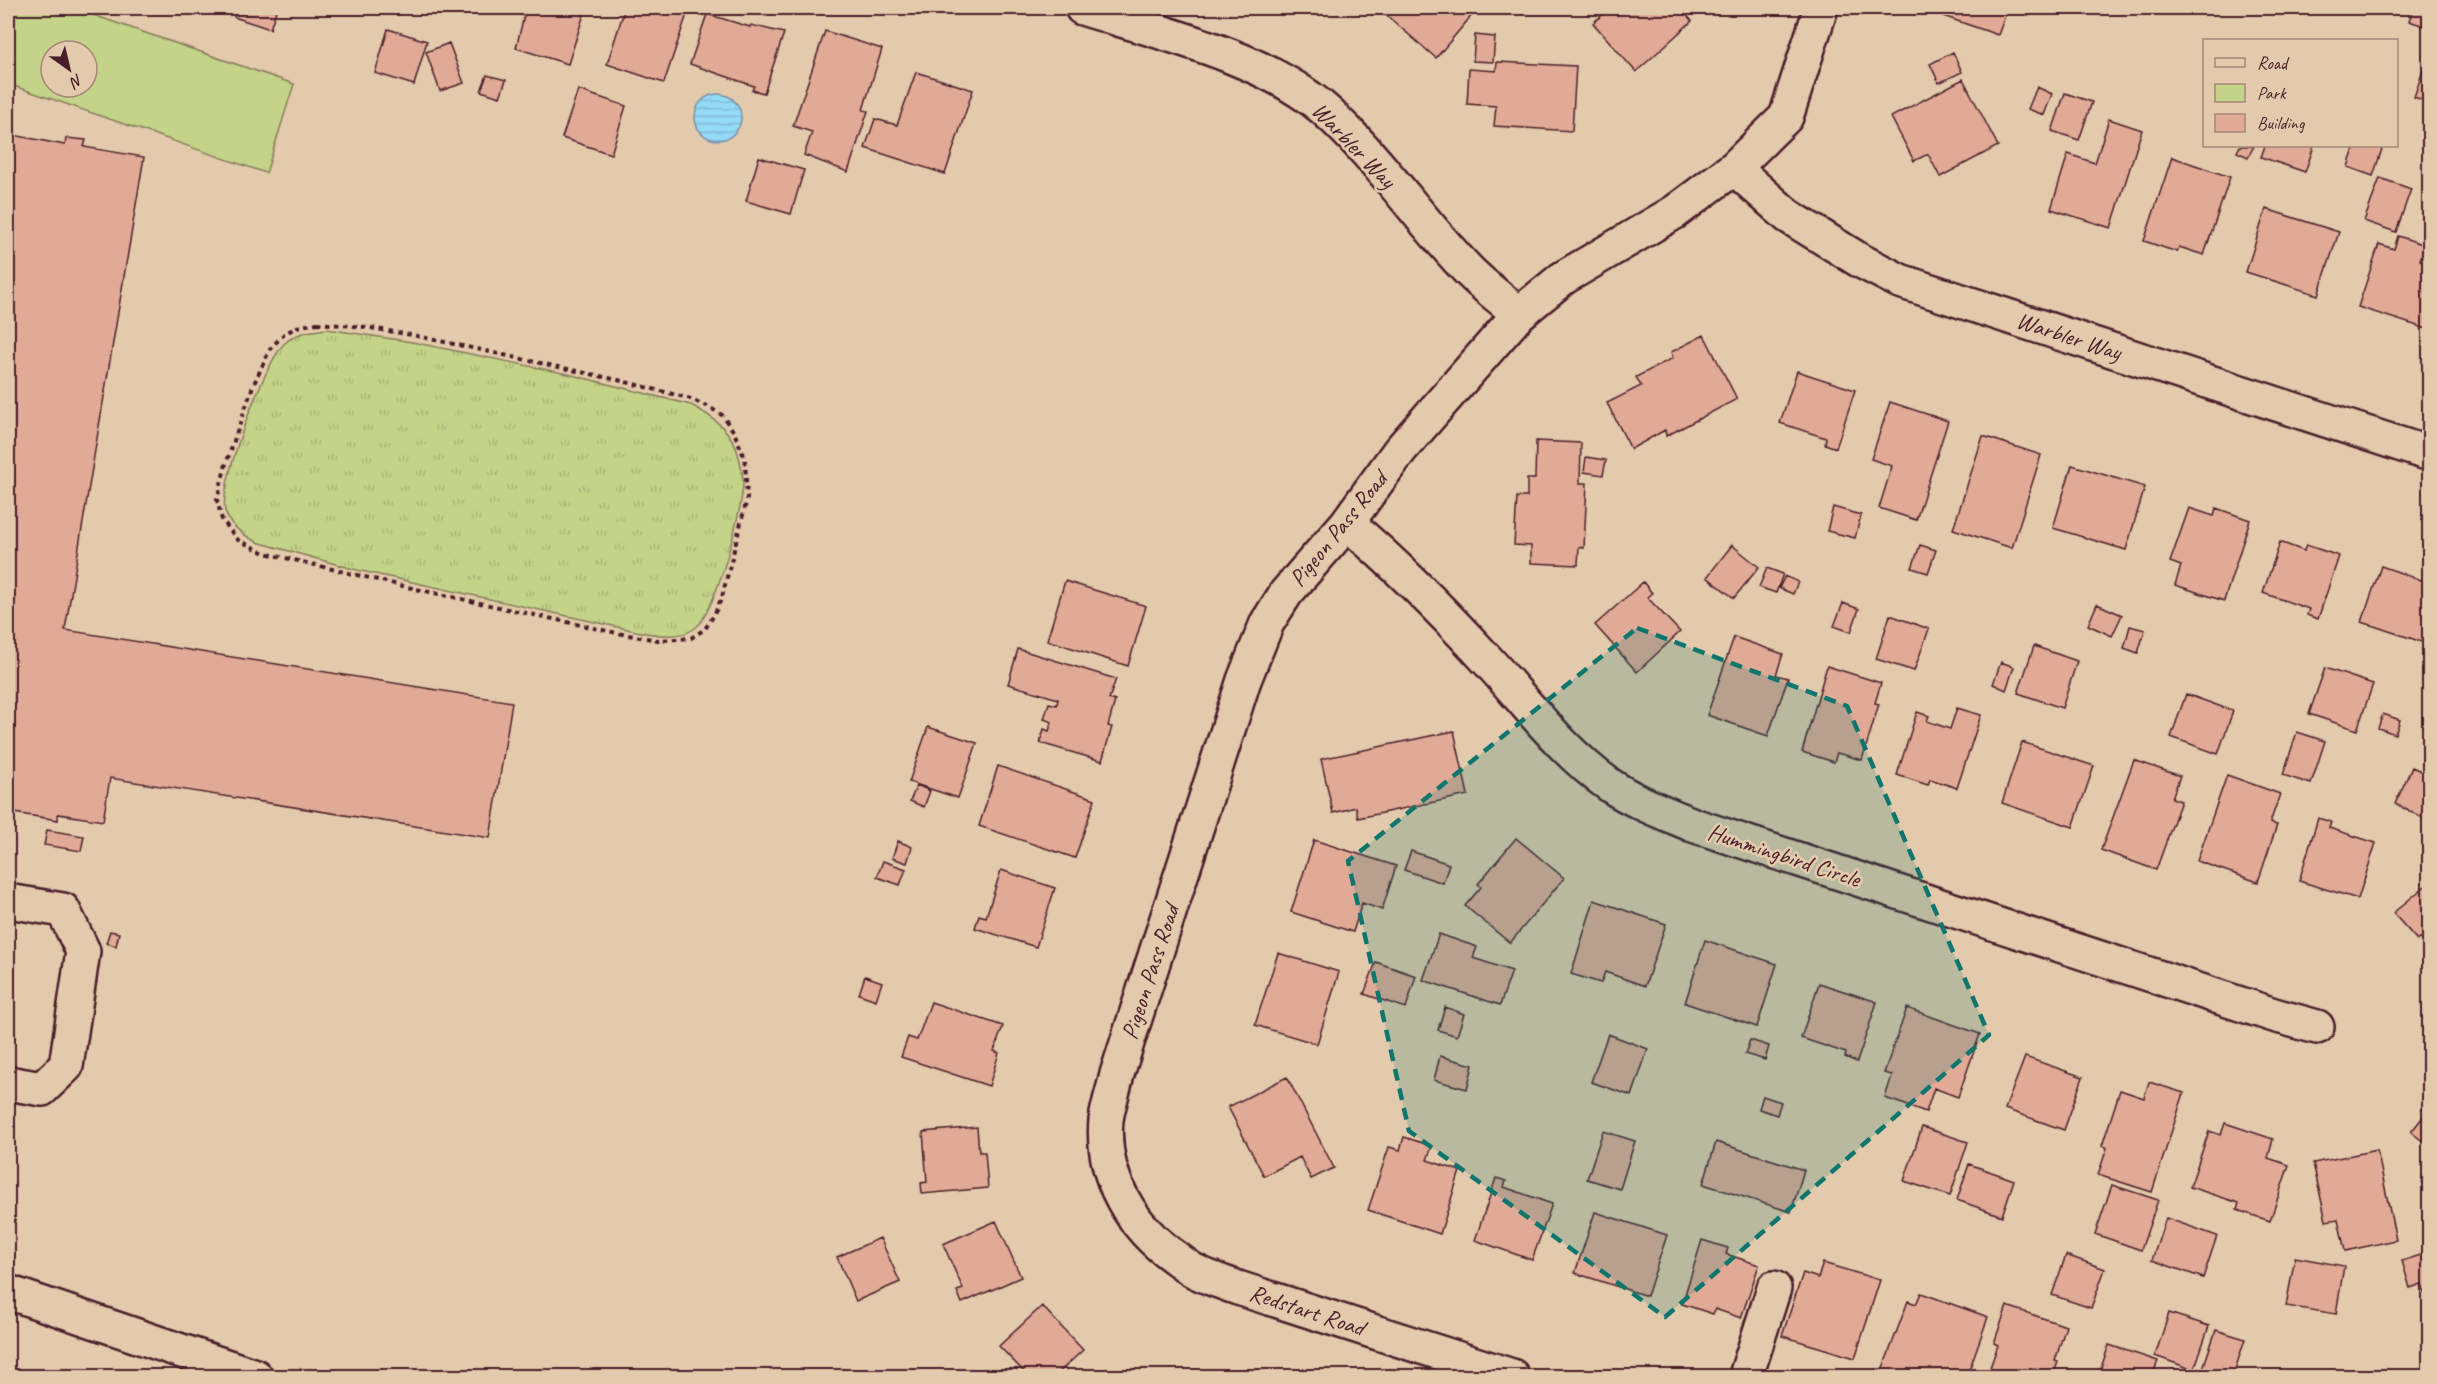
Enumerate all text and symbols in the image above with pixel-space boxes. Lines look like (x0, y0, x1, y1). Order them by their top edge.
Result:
north arrow (39, 39, 99, 99)
legend (2203, 39, 2398, 147)
text: Road (2257, 52, 2290, 74)
text: N (65, 70, 87, 93)
text: Park (2257, 82, 2287, 104)
street label: Warbler Way (1306, 96, 1404, 196)
text: Building (2257, 112, 2306, 134)
street label: Warbler Way (2013, 305, 2127, 368)
street label: Pigeon Pass Road (1282, 462, 1396, 593)
street label: Hummingbird Circle (1704, 816, 1866, 894)
street label: Pigeon Pass Road (1114, 897, 1187, 1043)
street label: Redstart Road (1246, 1277, 1372, 1344)

